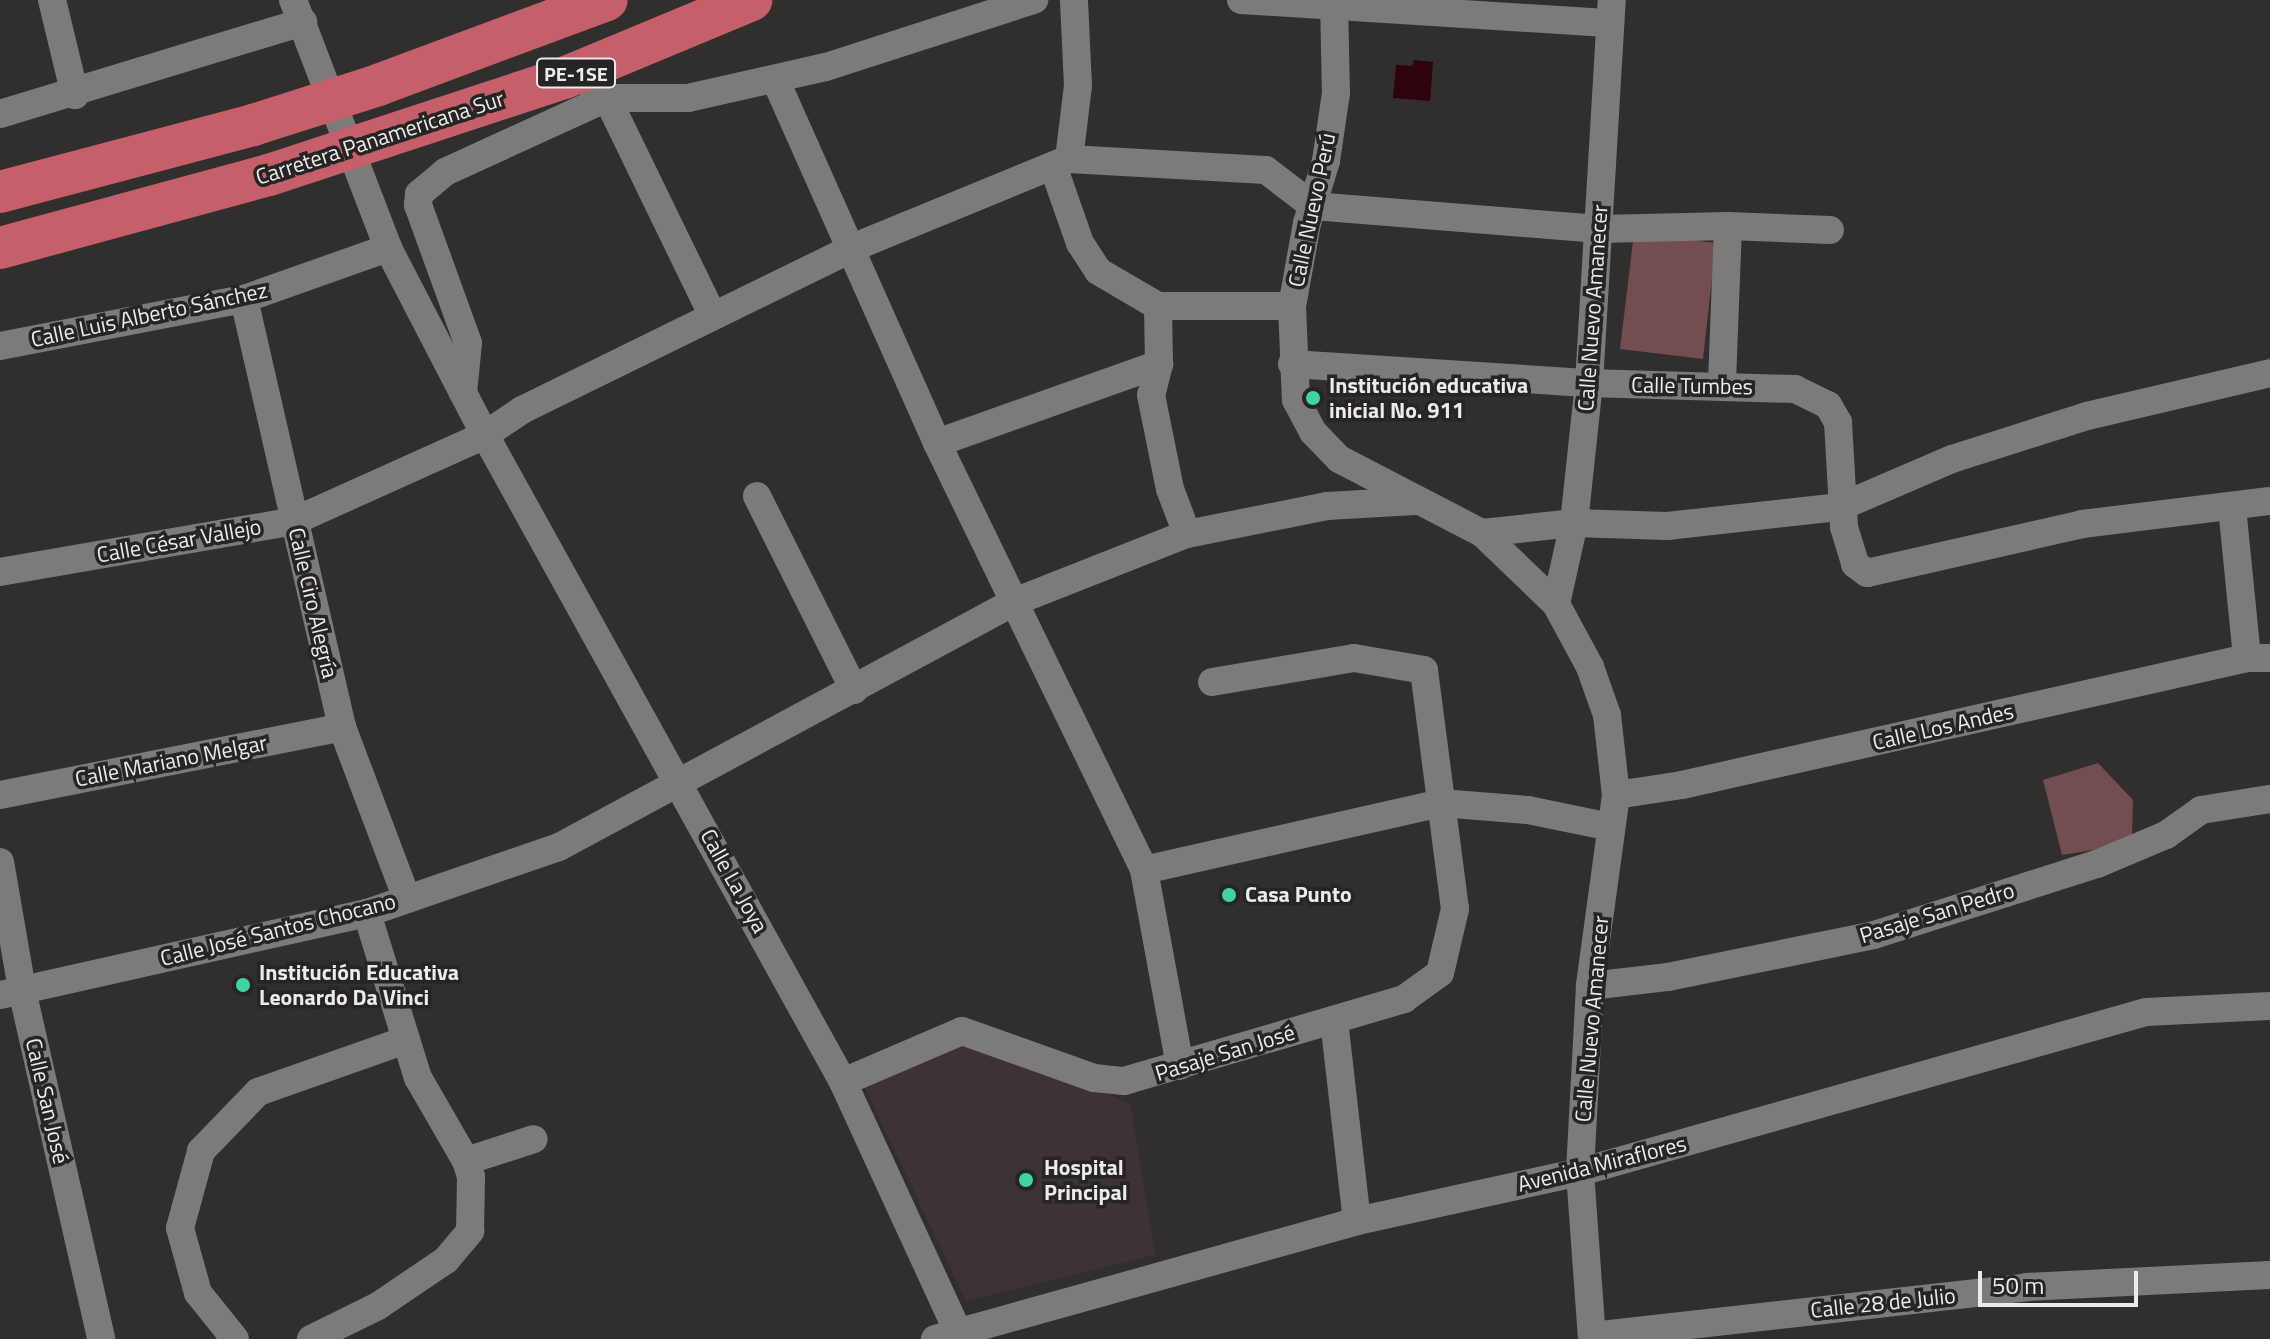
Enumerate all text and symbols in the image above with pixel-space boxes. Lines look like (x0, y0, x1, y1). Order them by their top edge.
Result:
road number: PE-1SE (536, 57, 616, 89)
street label: Carretera Panamericana Sur (252, 85, 508, 191)
street label: Calle Nuevo Perú (1283, 131, 1341, 289)
street label: Calle Nuevo Amanecer (1573, 204, 1613, 412)
street label: Calle Luis Alberto Sánchez (28, 277, 270, 353)
place label: Institución educativa inicial No. 911 (1329, 372, 1528, 424)
street label: Calle Tumbes (1631, 372, 1753, 400)
marker: Institución educativa inicial No. 911 (1304, 389, 1322, 407)
street label: Calle César Vallejo (95, 514, 263, 568)
street label: Calle Ciro Alegría (283, 525, 343, 681)
street label: Calle Los Andes (1870, 698, 2016, 756)
street label: Calle Mariano Melgar (73, 729, 269, 793)
street label: Calle La Joya (695, 824, 773, 938)
street label: Pasaje San Pedro (1856, 877, 2018, 949)
place label: Casa Punto (1245, 882, 1352, 908)
marker: Casa Punto (1220, 886, 1238, 904)
street label: Calle José Santos Chocano (158, 888, 398, 972)
street label: Calle Nuevo Amanecer (1570, 915, 1614, 1123)
place label: Institución Educativa Leonardo Da Vinci (259, 959, 459, 1010)
marker: Institución Educativa Leonardo Da Vinci (234, 976, 252, 994)
street label: Pasaje San José (1152, 1019, 1298, 1087)
street label: Calle San José (20, 1036, 74, 1166)
street label: Avenida Miraflores (1515, 1130, 1689, 1198)
place label: Hospital Principal (1044, 1154, 1128, 1206)
marker: Hospital Principal (1015, 1169, 1037, 1191)
scale bar (1982, 1255, 2142, 1305)
text: 50 m (1992, 1267, 2044, 1303)
street label: Calle 28 de Julio (1809, 1282, 1957, 1324)

